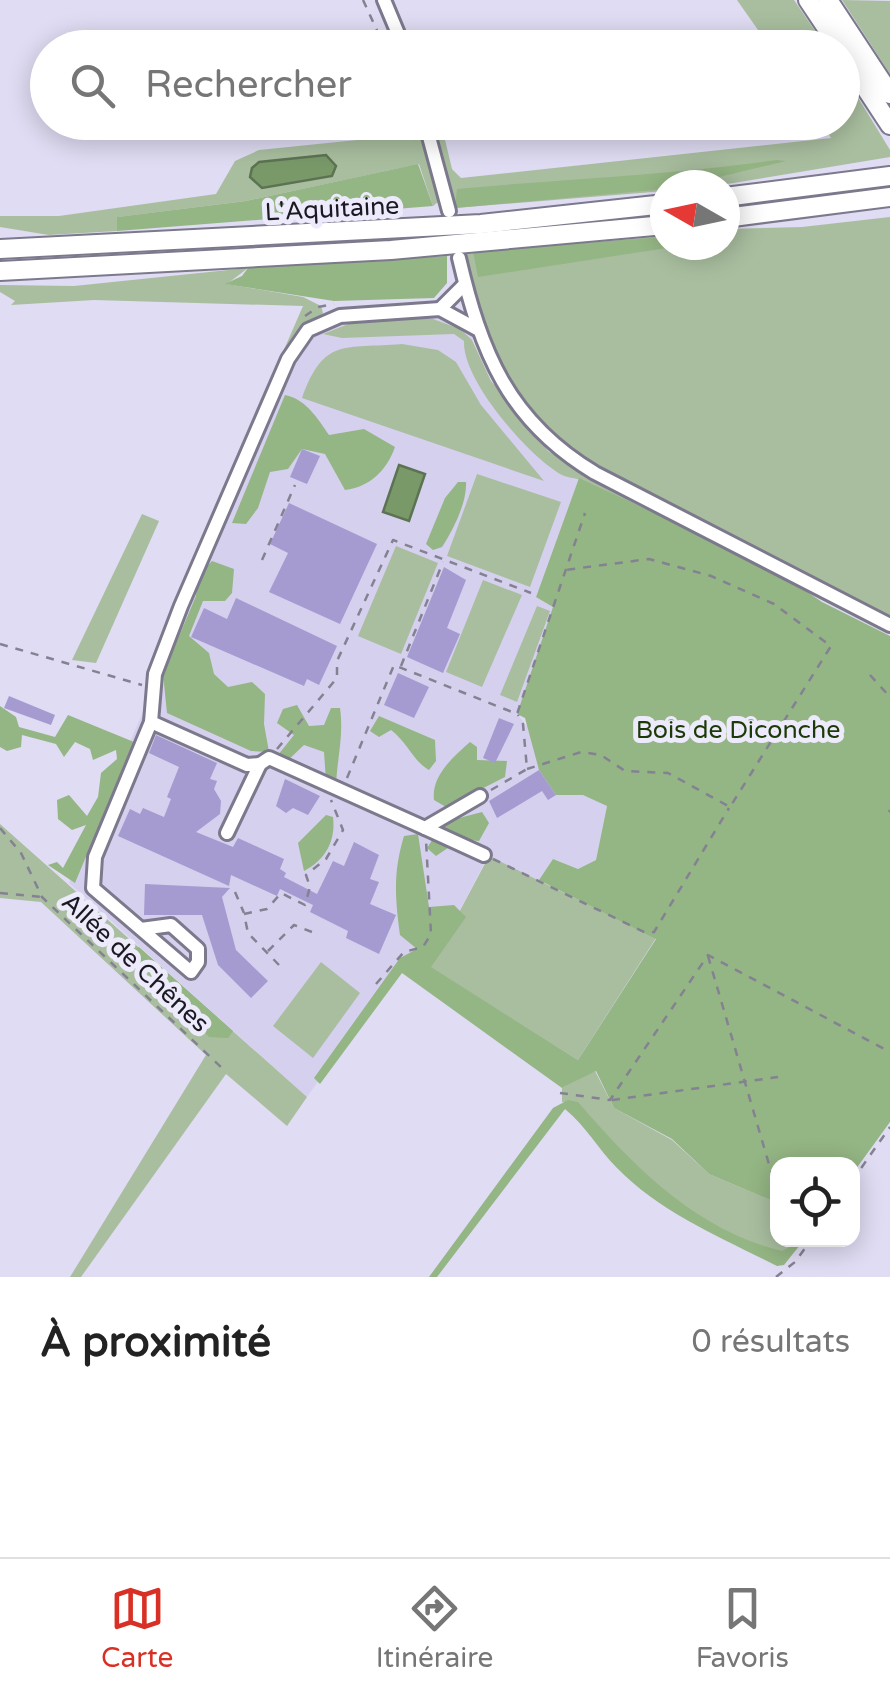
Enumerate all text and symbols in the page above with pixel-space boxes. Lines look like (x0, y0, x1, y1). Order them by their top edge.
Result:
search box (30, 30, 860, 140)
icon: search (65, 58, 120, 113)
text: Rechercher (145, 62, 352, 108)
north arrow (650, 170, 740, 260)
street label: L'Aquitaine (264, 190, 400, 228)
park label: Bois de Diconche (636, 715, 840, 745)
street label: Allée de Chênes (55, 887, 215, 1039)
map controls (770, 1157, 860, 1247)
button: locate (770, 1157, 860, 1247)
text: À proximité (40, 1317, 271, 1368)
text: 0 résultats (691, 1323, 850, 1361)
tab: Carte (101, 1581, 173, 1675)
tab: Itinéraire (376, 1581, 493, 1675)
tab: Favoris (696, 1581, 789, 1675)

